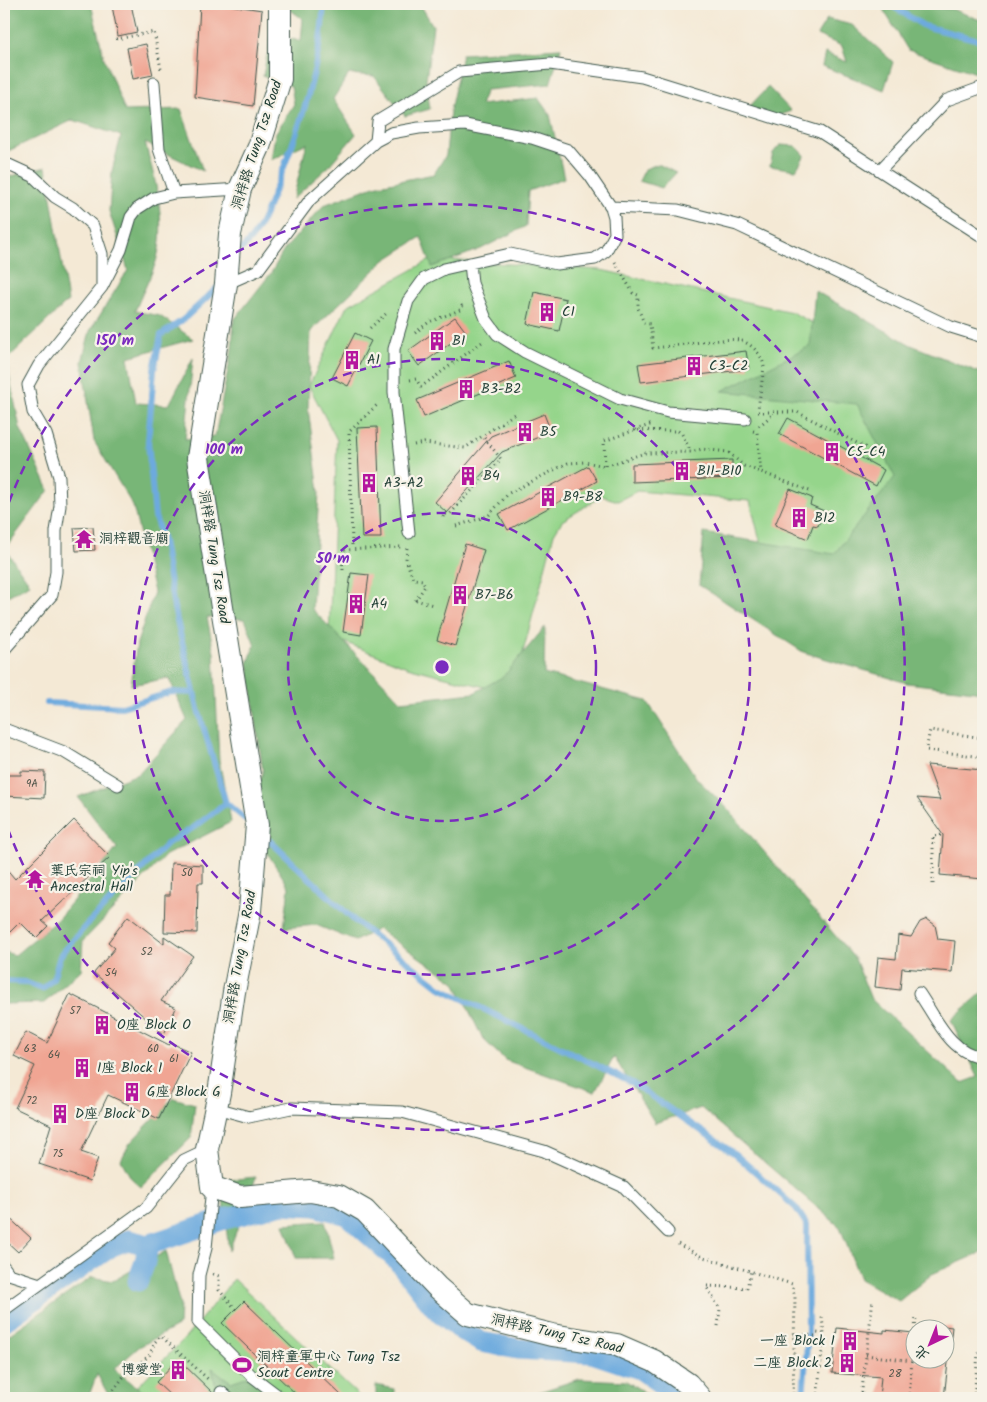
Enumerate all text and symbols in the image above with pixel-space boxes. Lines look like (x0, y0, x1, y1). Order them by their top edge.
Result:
street label: 洞梓路 Tung Tsz Road (226, 77, 289, 213)
building icon: C1 (536, 301, 558, 323)
place label: C1 (562, 301, 575, 323)
text: 150 m (96, 329, 134, 353)
building icon: B1 (426, 330, 448, 352)
place label: B1 (452, 330, 465, 352)
building icon: A1 (341, 349, 363, 371)
place label: A1 (367, 349, 380, 371)
building icon: C3-C2 (683, 355, 705, 377)
place label: C3-C2 (709, 355, 748, 377)
building icon: B3-B2 (455, 378, 477, 400)
place label: B3-B2 (481, 378, 521, 400)
building icon: B5 (514, 421, 536, 443)
place label: B5 (540, 421, 558, 443)
text: 100 m (205, 438, 243, 462)
building icon: C5-C4 (821, 441, 843, 463)
place label: C5-C4 (847, 441, 886, 463)
building icon: B11-B10 (671, 460, 693, 482)
place label: B11-B10 (697, 460, 741, 482)
building icon: B4 (457, 465, 479, 487)
place label: B4 (483, 465, 500, 487)
building icon: A3-A2 (358, 472, 380, 494)
place label: A3-A2 (384, 472, 424, 494)
building icon: B9-B8 (537, 486, 559, 508)
place label: B9-B8 (563, 486, 603, 508)
street label: 洞梓路 Tung Tsz Road (193, 489, 236, 626)
building icon: B12 (788, 507, 810, 529)
place label: B12 (814, 507, 835, 529)
temple icon: 洞梓觀音廟 (73, 528, 95, 550)
place label: 洞梓觀音廟 (99, 528, 169, 550)
text: 50 m (315, 547, 350, 571)
building icon: B7-B6 (449, 584, 471, 606)
place label: B7-B6 (475, 584, 514, 606)
building icon: A4 (345, 593, 367, 615)
place label: A4 (371, 593, 388, 615)
centre of rings (433, 658, 451, 676)
house number: 9A (26, 775, 38, 793)
place label: 葉氏宗祠 Yip's Ancestral Hall (50, 860, 138, 898)
house number: 50 (181, 864, 193, 882)
temple icon: 葉氏宗祠 Yip's Ancestral Hall (24, 868, 46, 890)
street label: 洞梓路 Tung Tsz Road (217, 888, 263, 1025)
house number: 52 (141, 943, 153, 961)
house number: 54 (105, 964, 117, 982)
house number: 57 (70, 1002, 81, 1020)
building icon: O座 Block O (91, 1014, 113, 1036)
place label: O座 Block O (117, 1014, 191, 1036)
house number: 63 (24, 1040, 36, 1058)
house number: 60 (147, 1040, 159, 1058)
house number: 64 (48, 1046, 60, 1064)
house number: 61 (169, 1050, 179, 1068)
building icon: I座 Block I (71, 1057, 93, 1079)
place label: I座 Block I (97, 1057, 162, 1079)
building icon: G座 Block G (121, 1081, 143, 1103)
place label: G座 Block G (147, 1081, 221, 1103)
house number: 72 (26, 1092, 38, 1110)
building icon: D座 Block D (49, 1103, 71, 1125)
place label: D座 Block D (75, 1103, 150, 1125)
house number: 75 (53, 1145, 65, 1163)
street label: 洞梓路 Tung Tsz Road (489, 1308, 626, 1360)
north arrow (904, 1320, 954, 1370)
place label: 一座 Block 1 (760, 1330, 835, 1352)
building icon: 一座 Block 1 (839, 1330, 861, 1352)
text: 北 (909, 1340, 934, 1366)
place label: 洞梓童軍中心 Tung Tsz Scout Centre (257, 1346, 400, 1384)
place label: 二座 Block 2 (753, 1352, 832, 1374)
building icon: 二座 Block 2 (836, 1352, 858, 1374)
sports icon: 洞梓童軍中心 Tung Tsz Scout Centre (231, 1354, 253, 1376)
place label: 博愛堂 (121, 1359, 163, 1381)
building icon: 博愛堂 (167, 1359, 189, 1381)
house number: 28 (888, 1365, 902, 1383)

